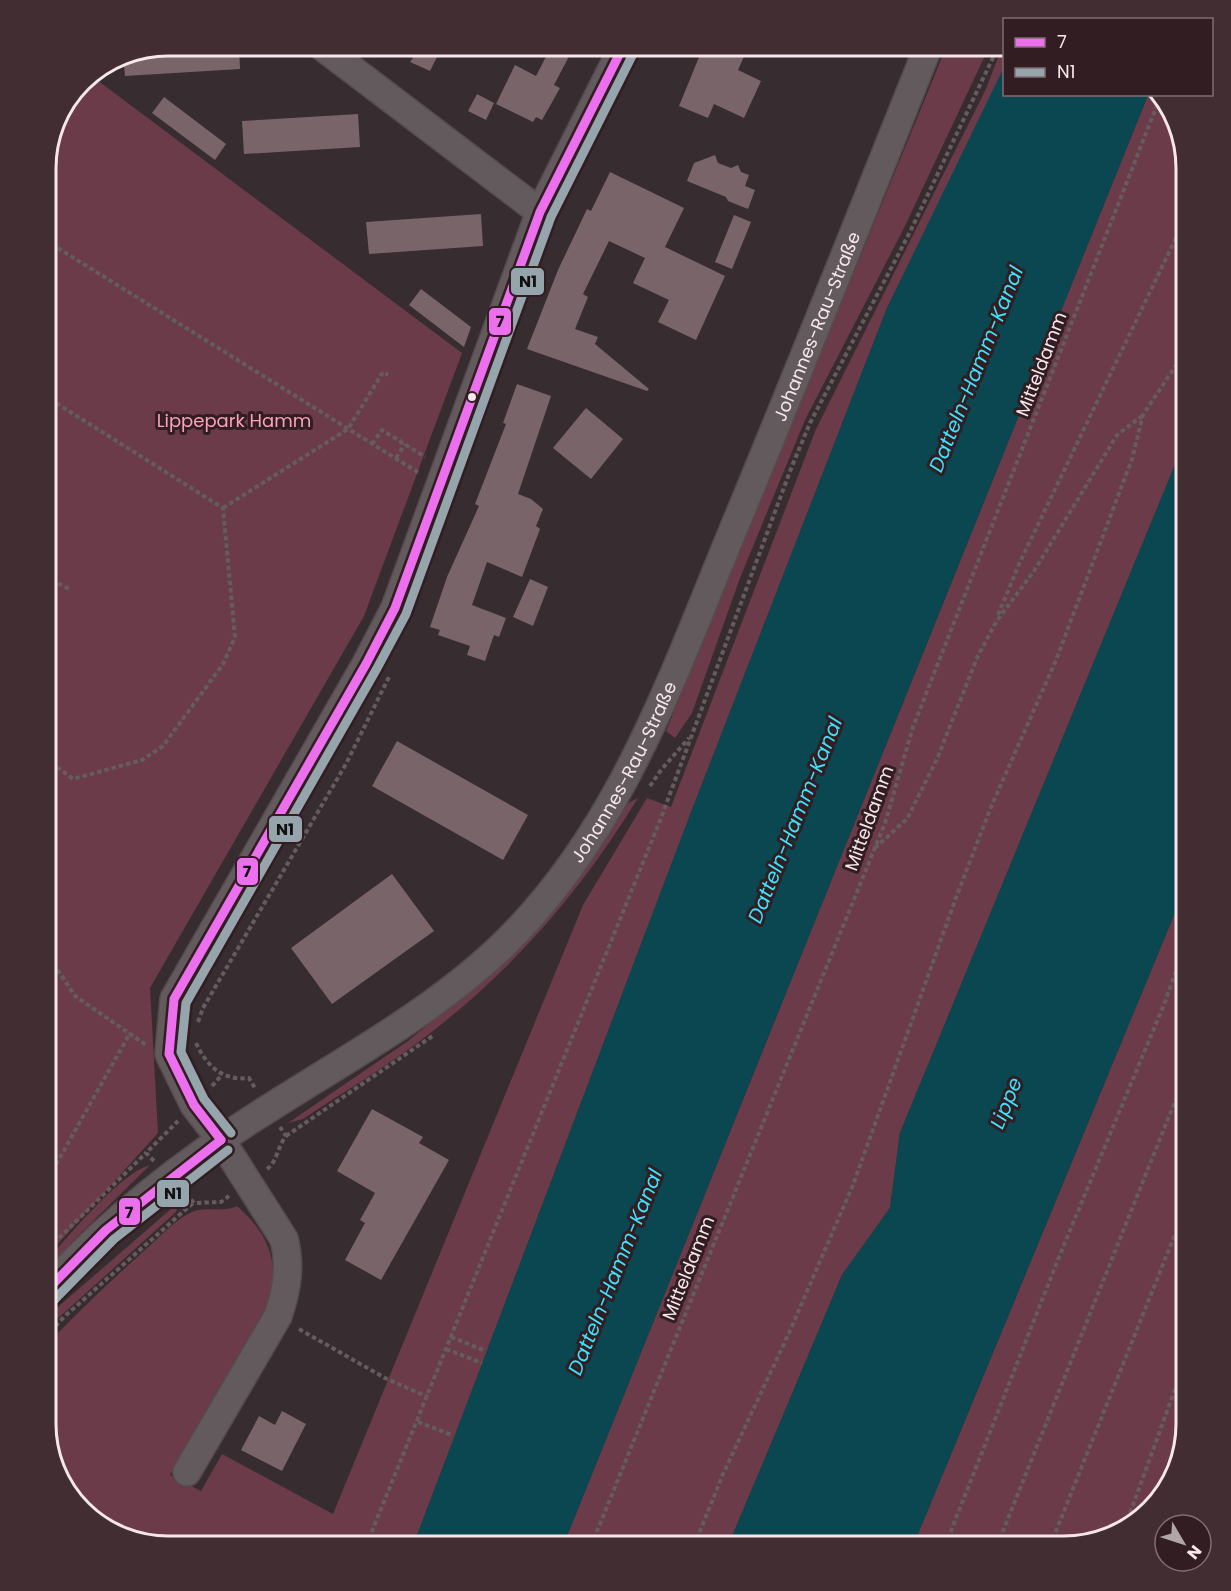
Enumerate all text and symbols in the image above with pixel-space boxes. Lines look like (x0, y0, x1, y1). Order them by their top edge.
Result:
legend (1003, 18, 1213, 96)
text: 7 (1057, 29, 1067, 54)
text: N1 (1057, 59, 1075, 84)
street label: Johannes-Rau-Straße (767, 228, 866, 425)
water label: Datteln-Hamm-Kanal (922, 262, 1030, 476)
line badge: N1 (510, 267, 545, 296)
text: N1 (519, 270, 537, 293)
line badge: 7 (488, 307, 512, 336)
street label: Mitteldamm (1010, 308, 1072, 420)
text: 7 (496, 310, 505, 333)
unlabelled marker (466, 391, 478, 403)
park label: Lippepark Hamm (157, 408, 311, 433)
street label: Johannes-Rau-Straße (565, 677, 682, 867)
water label: Datteln-Hamm-Kanal (741, 713, 849, 927)
street label: Mitteldamm (838, 762, 900, 874)
line badge: N1 (268, 815, 303, 843)
text: N1 (276, 818, 294, 841)
line badge: 7 (236, 857, 259, 886)
text: 7 (243, 860, 252, 883)
water label: Lippe (983, 1073, 1029, 1133)
water label: Datteln-Hamm-Kanal (561, 1165, 669, 1379)
line badge: N1 (156, 1179, 190, 1208)
text: N1 (164, 1182, 182, 1205)
line badge: 7 (118, 1197, 141, 1226)
text: 7 (125, 1201, 134, 1224)
street label: Mitteldamm (656, 1212, 720, 1324)
north arrow (1153, 1513, 1213, 1573)
text: N (1182, 1540, 1207, 1564)

